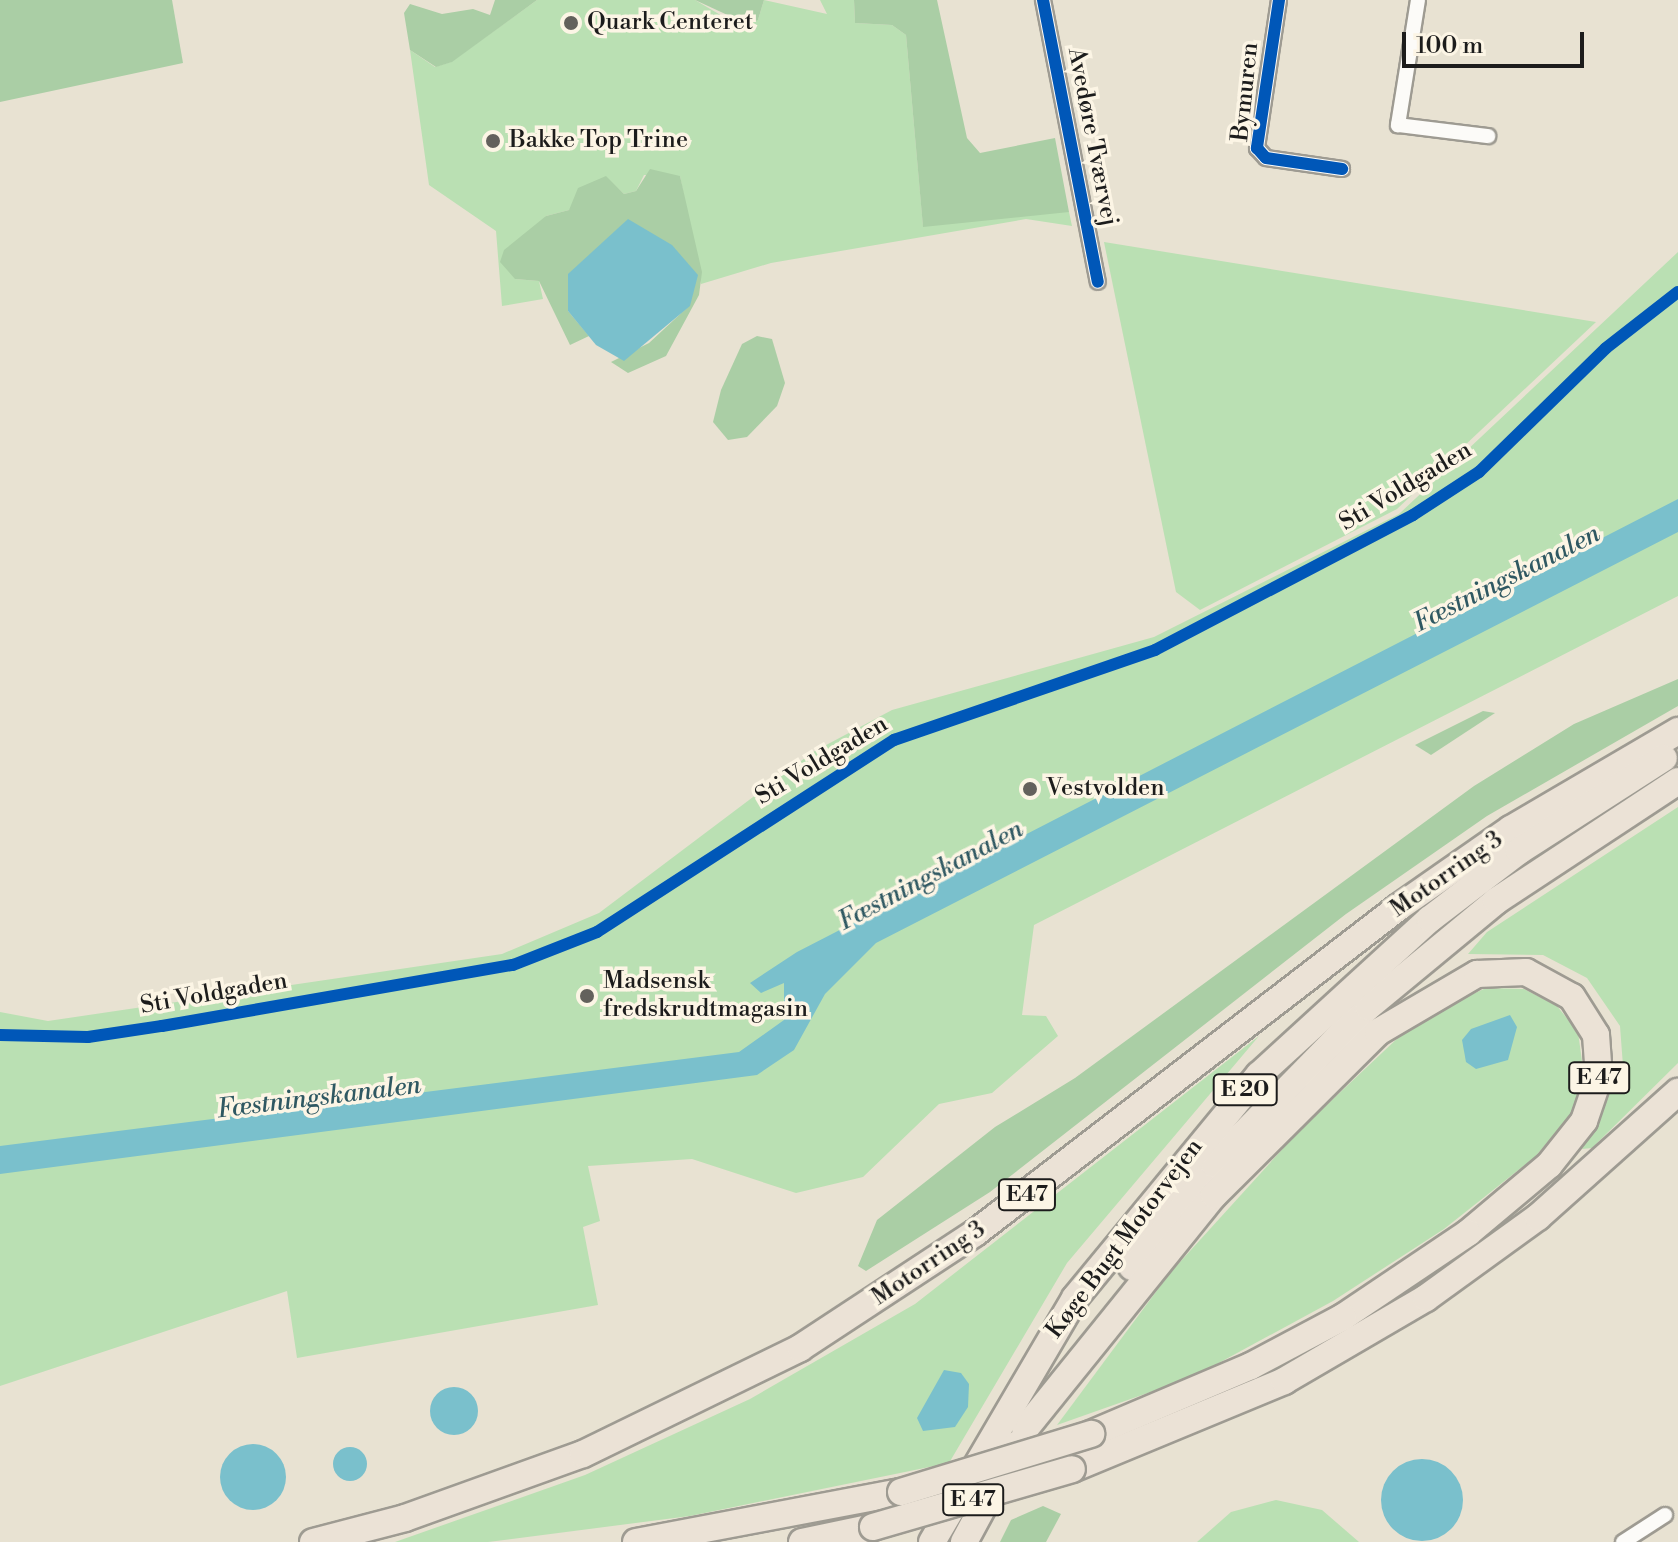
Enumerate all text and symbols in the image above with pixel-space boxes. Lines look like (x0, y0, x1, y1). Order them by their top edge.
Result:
place label: Quark Centeret (587, 9, 753, 37)
marker: Quark Centeret (562, 14, 580, 32)
scale bar (1406, 16, 1588, 66)
text: 100 m (1416, 31, 1483, 61)
street label: Bymuren (1226, 41, 1266, 143)
street label: Avedøre Tværvej (1061, 45, 1123, 229)
place label: Bakke Top Trine (509, 127, 688, 155)
marker: Bakke Top Trine (484, 132, 502, 150)
street label: Sti Voldgaden (1335, 436, 1477, 538)
water label: Fæstningskanalen (1408, 518, 1606, 640)
street label: Sti Voldgaden (751, 710, 893, 812)
place label: Vestvolden (1046, 775, 1164, 803)
marker: Vestvolden (1021, 780, 1039, 798)
water label: Fæstningskanalen (833, 814, 1029, 938)
street label: Motorring 3 (1385, 826, 1509, 924)
street label: Sti Voldgaden (138, 967, 290, 1021)
place label: Madsensk fredskrudtmagasin (603, 968, 808, 1024)
marker: Madsensk fredskrudtmagasin (578, 987, 596, 1005)
road number: E 47 (1567, 1060, 1631, 1096)
water label: Fæstningskanalen (215, 1070, 423, 1126)
road number: E 20 (1211, 1072, 1279, 1108)
street label: Køge Bugt Motorvejen (1041, 1134, 1209, 1344)
road number: E47 (997, 1177, 1057, 1213)
street label: Motorring 3 (867, 1216, 991, 1312)
road number: E 47 (941, 1482, 1005, 1518)

